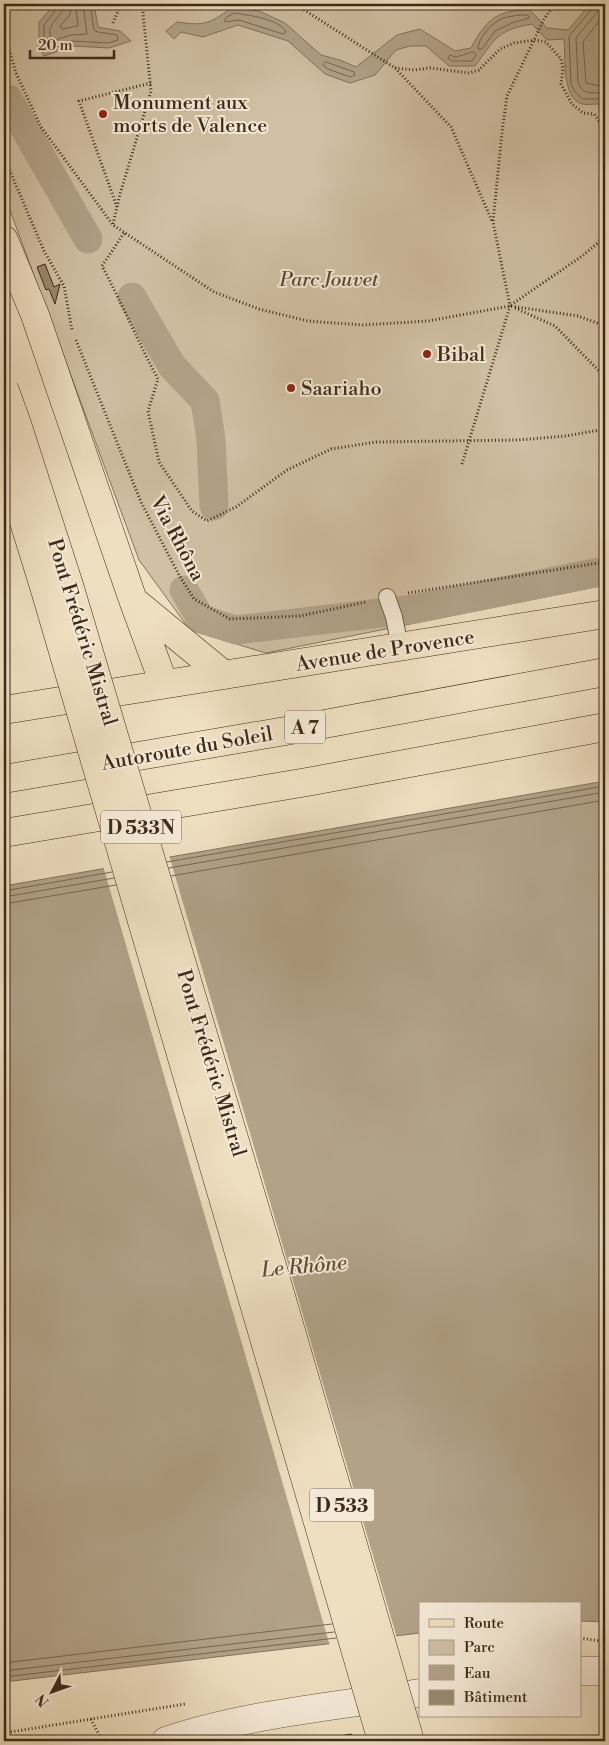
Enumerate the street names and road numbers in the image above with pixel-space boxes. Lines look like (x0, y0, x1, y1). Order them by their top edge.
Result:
street label: Via Rhôna (143, 491, 210, 586)
street label: Pont Frédéric Mistral (41, 536, 122, 729)
street label: Avenue de Provence (293, 625, 476, 678)
road number: A 7 (285, 710, 325, 744)
street label: Autoroute du Soleil (99, 722, 275, 777)
road number: D 533N (101, 810, 181, 844)
street label: Pont Frédéric Mistral (170, 967, 251, 1160)
road number: D 533 (310, 1488, 374, 1522)

